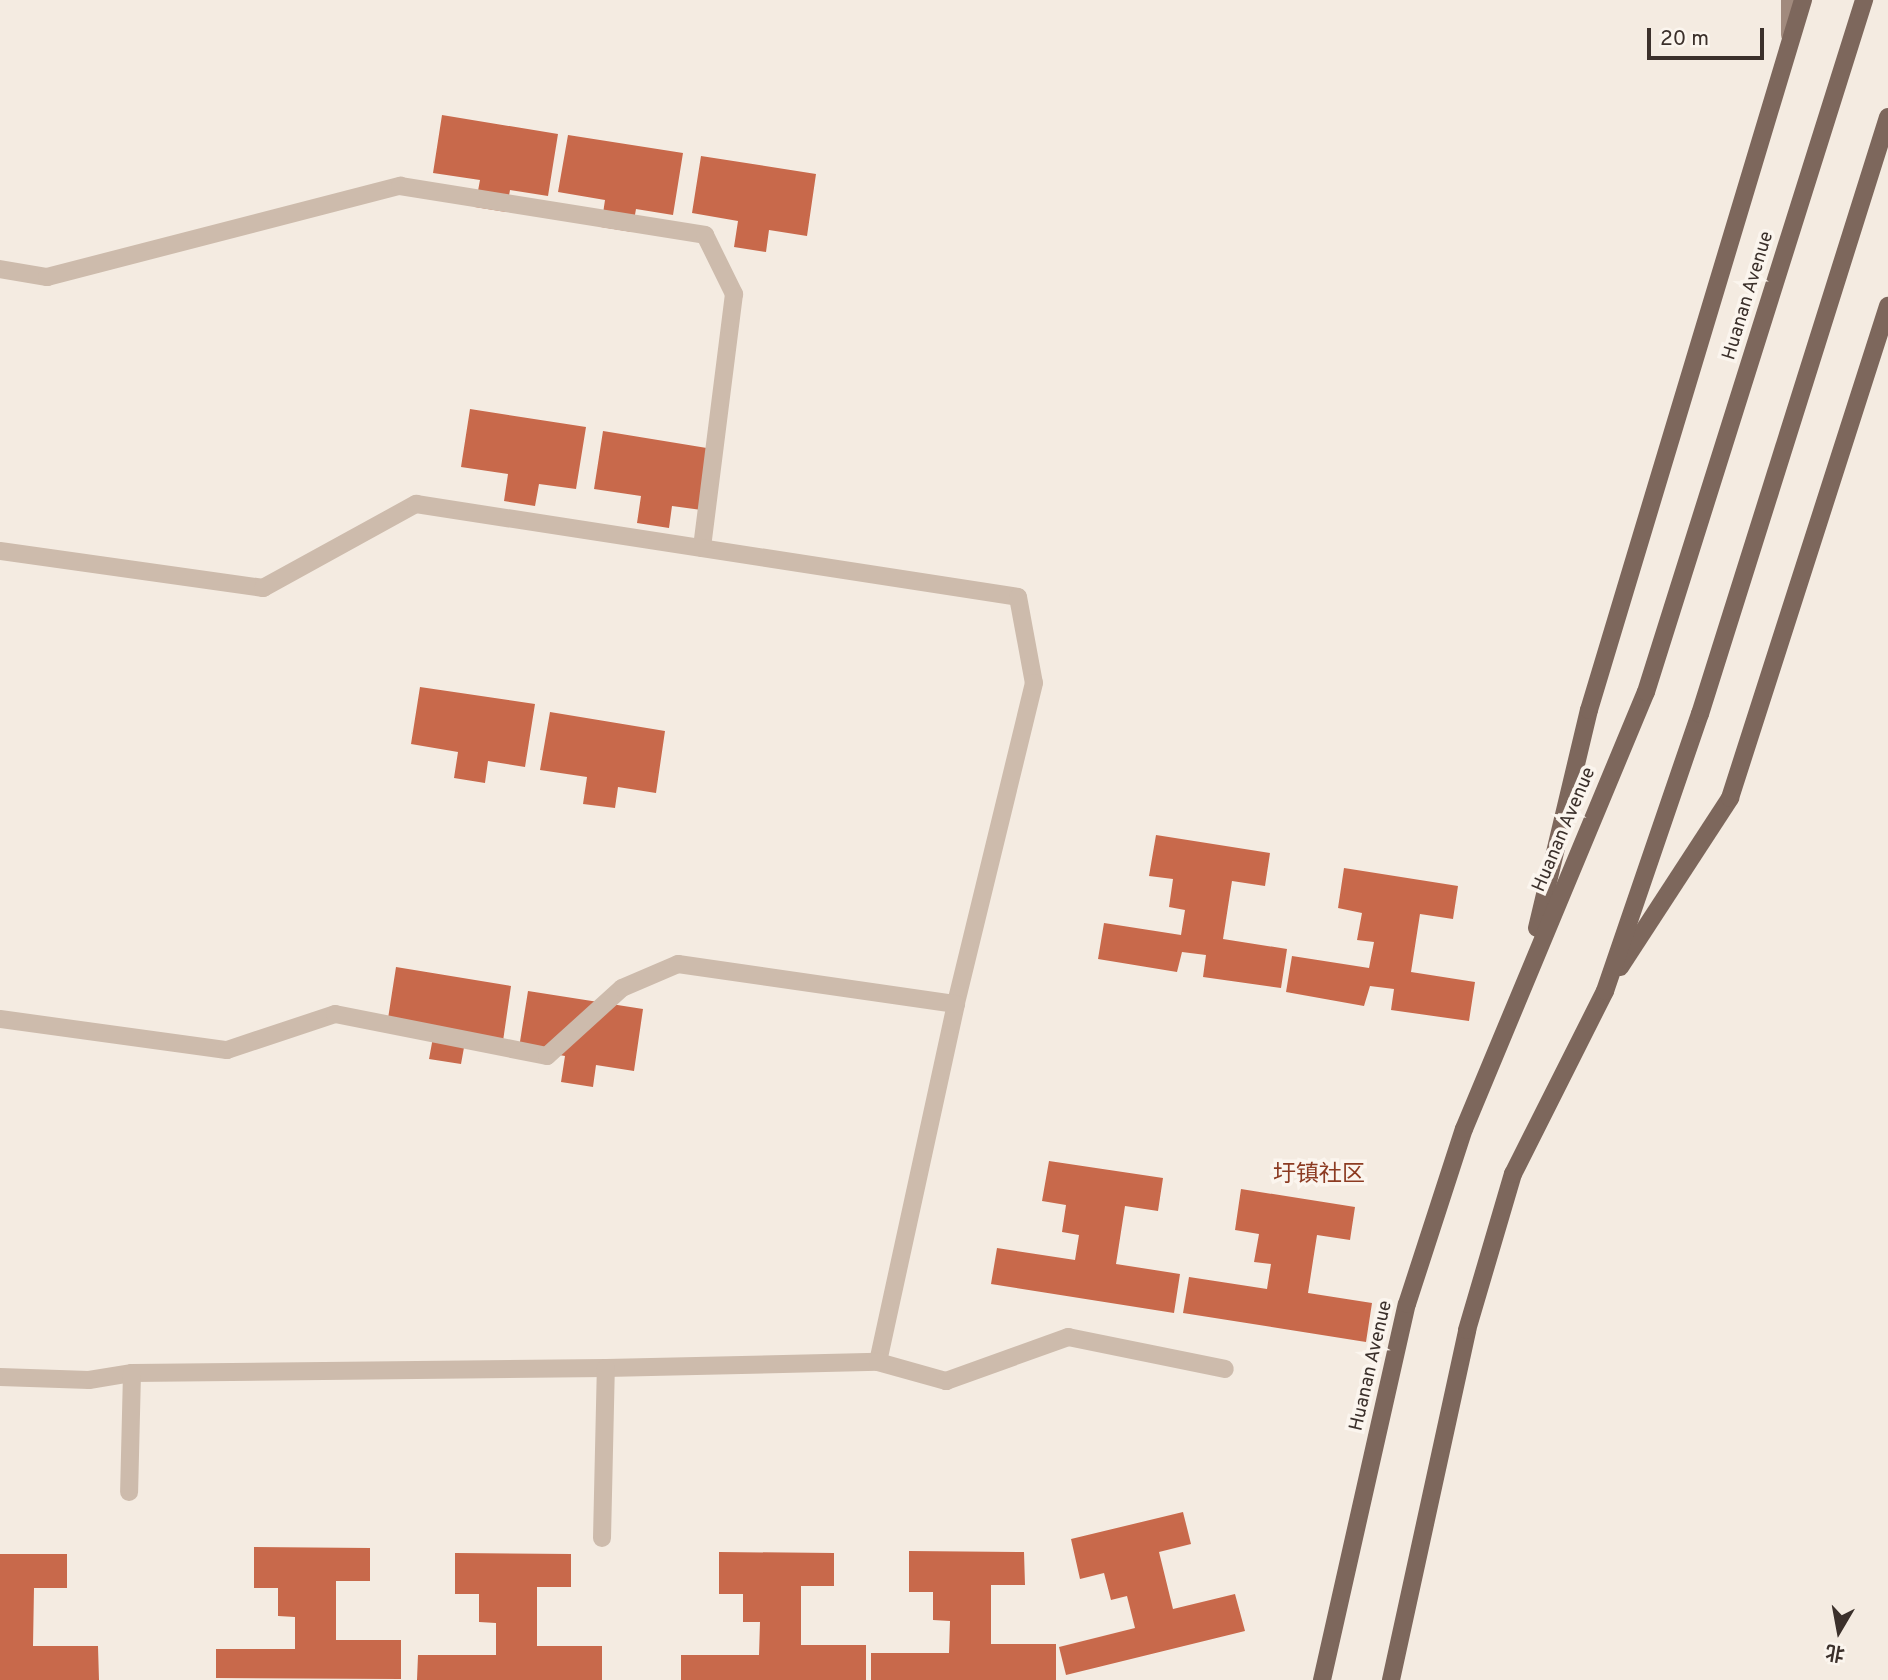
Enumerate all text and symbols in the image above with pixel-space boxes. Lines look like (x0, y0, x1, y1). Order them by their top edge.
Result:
scale bar (1650, 14, 1767, 58)
text: 20 m (1660, 26, 1709, 53)
street label: Huanan Avenue (1718, 229, 1780, 363)
street label: Huanan Avenue (1528, 764, 1602, 896)
district label: 圩镇社区 (1273, 1162, 1365, 1190)
street label: Huanan Avenue (1346, 1298, 1398, 1434)
north arrow (1804, 1596, 1874, 1666)
text: 北 (1824, 1638, 1847, 1665)

